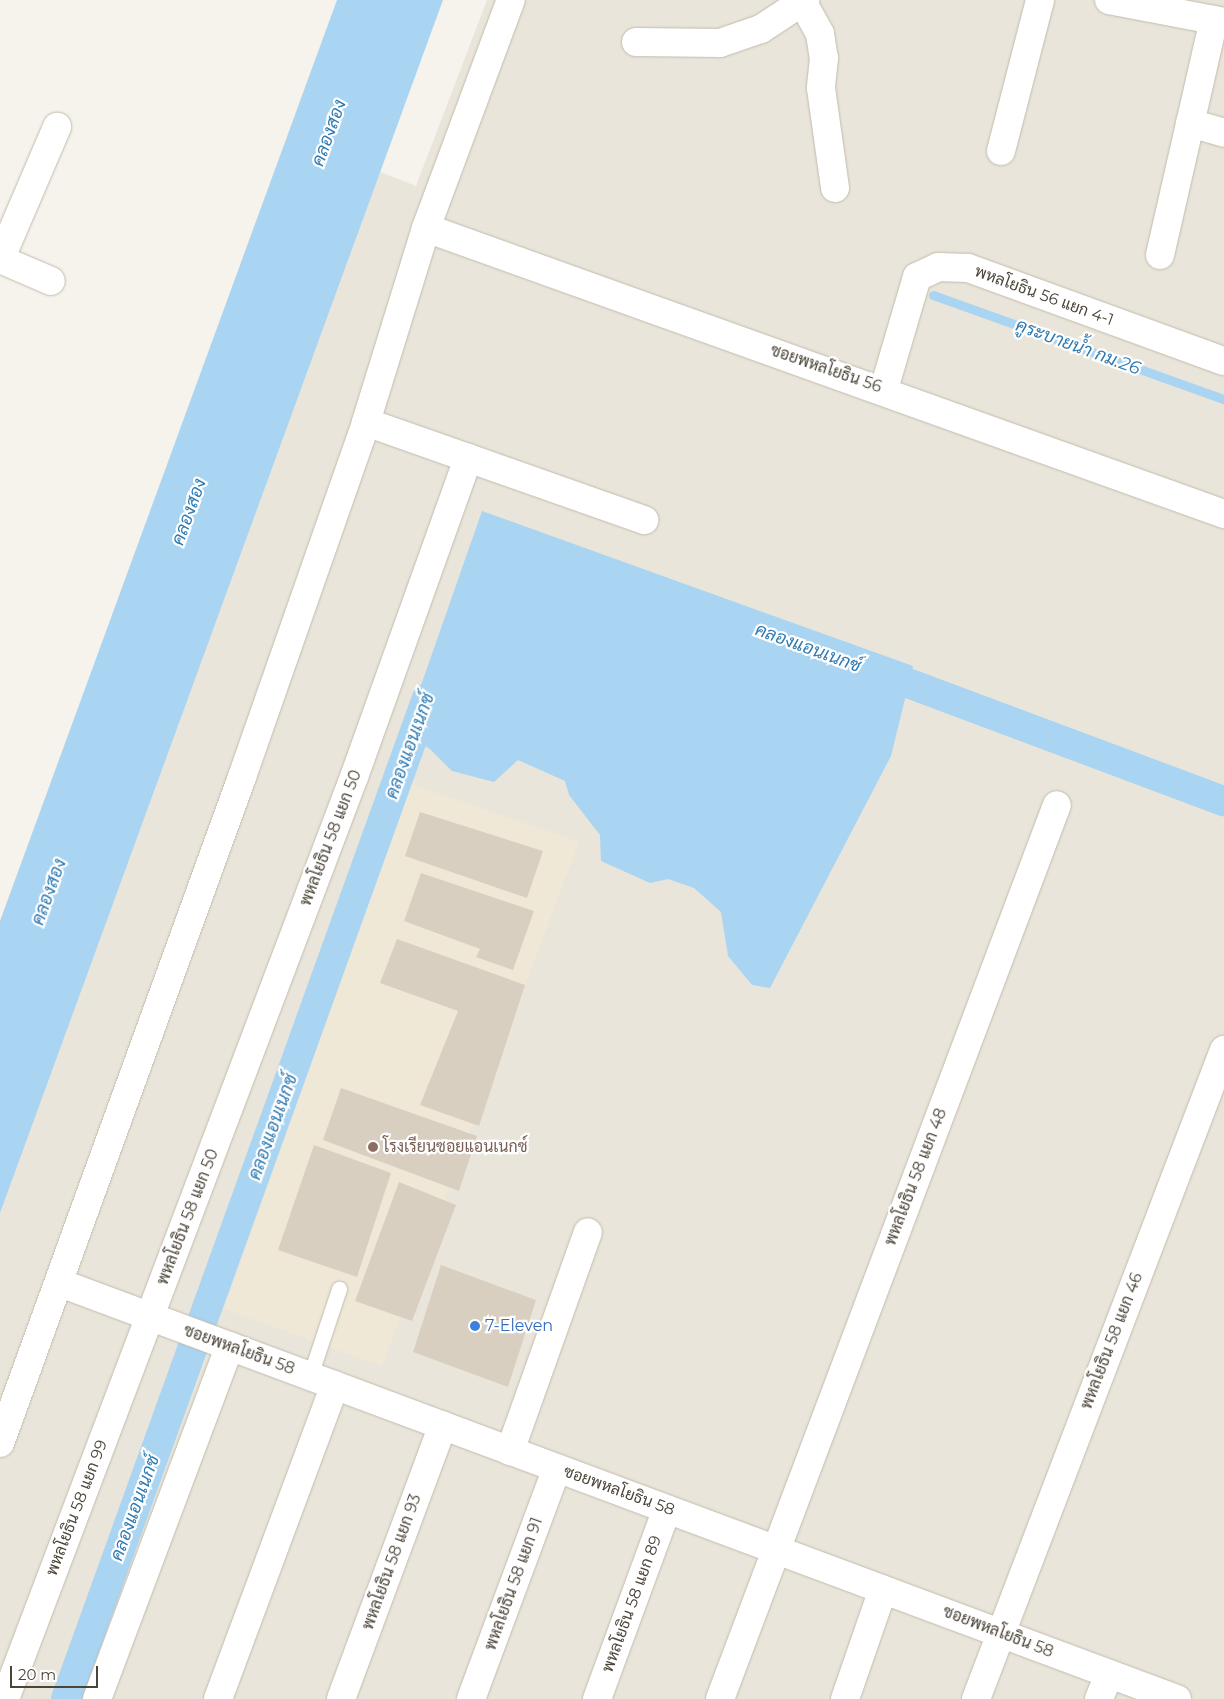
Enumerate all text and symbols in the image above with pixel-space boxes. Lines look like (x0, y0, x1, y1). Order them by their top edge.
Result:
water label: คลองสอง (307, 97, 351, 169)
street label: พหลโยธิน 56 แยก 4-1 (972, 262, 1116, 330)
water label: คูระบายน้ำ กม.26 (1013, 314, 1143, 380)
street label: ซอยพหลโยธิน 56 (768, 341, 884, 397)
water label: คลองสอง (167, 476, 211, 548)
water label: คลองแอนเนกซ์ (752, 619, 864, 677)
water label: คลองแอนเนกซ์ (381, 690, 439, 802)
street label: พหลโยธิน 58 แยก 50 (296, 767, 366, 909)
water label: คลองสอง (27, 856, 71, 928)
water label: คลองแอนเนกซ์ (244, 1071, 302, 1183)
street label: พหลโยธิน 58 แยก 48 (881, 1106, 951, 1248)
place label: โรงเรียนซอยแอนเนกซ์ (383, 1137, 528, 1157)
marker: โรงเรียนซอยแอนเนกซ์ (367, 1141, 379, 1153)
street label: พหลโยธิน 58 แยก 50 (153, 1146, 223, 1288)
street label: พหลโยธิน 58 แยก 46 (1077, 1270, 1147, 1412)
place label: 7-Eleven (485, 1316, 553, 1336)
marker: 7-Eleven (469, 1320, 481, 1332)
street label: ซอยพหลโยธิน 58 (181, 1321, 297, 1379)
street label: พหลโยธิน 58 แยก 99 (42, 1437, 112, 1579)
water label: คลองแอนเนกซ์ (106, 1452, 164, 1564)
street label: ซอยพหลโยธิน 58 (561, 1462, 677, 1520)
street label: พหลโยธิน 58 แยก 93 (359, 1491, 425, 1633)
street label: พหลโยธิน 58 แยก 91 (481, 1515, 547, 1653)
street label: พหลโยธิน 58 แยก 89 (598, 1533, 666, 1675)
street label: ซอยพหลโยธิน 58 (940, 1602, 1056, 1662)
scale bar (12, 1656, 100, 1688)
text: 20 m (18, 1665, 56, 1684)

